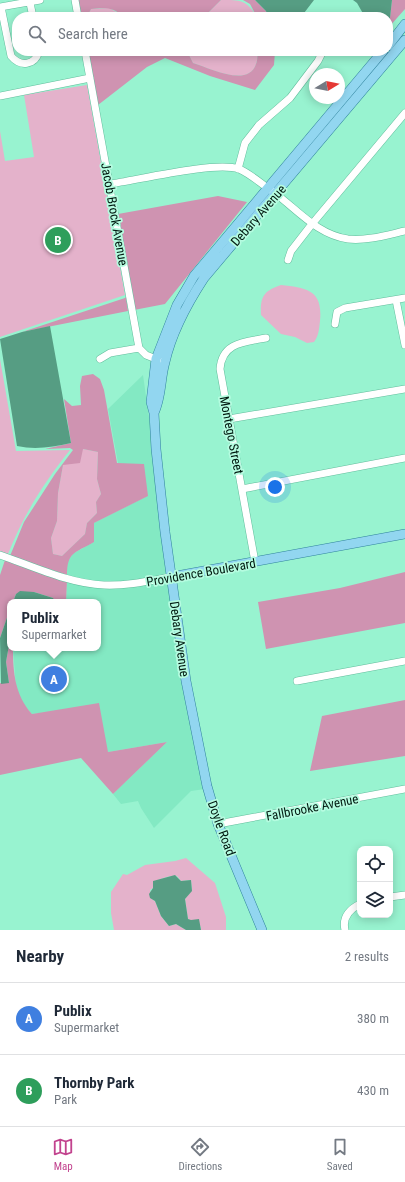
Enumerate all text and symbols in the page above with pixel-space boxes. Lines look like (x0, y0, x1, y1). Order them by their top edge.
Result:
search box (12, 12, 393, 56)
icon: search (26, 23, 48, 45)
text: Search here (58, 25, 128, 43)
north arrow (309, 68, 345, 104)
street label: Jacob Brock Avenue (98, 161, 131, 267)
street label: Debary Avenue (228, 182, 289, 249)
pin: B (45, 225, 71, 255)
street label: Montego Street (217, 395, 246, 475)
your location (265, 477, 285, 497)
street label: Providence Boulevard (145, 555, 257, 590)
popup (7, 599, 101, 651)
street label: Debary Avenue (167, 600, 192, 678)
text: Publix (21, 609, 59, 627)
text: Supermarket (21, 627, 87, 642)
pin: A (41, 664, 67, 694)
street label: Fallbrooke Avenue (265, 791, 360, 824)
street label: Doyle Road (205, 799, 238, 858)
map controls (357, 846, 393, 918)
button: locate (357, 846, 393, 882)
button: layers (357, 882, 393, 918)
text: Nearby (16, 946, 64, 966)
text: 2 results (345, 949, 389, 964)
text: Publix (54, 1002, 92, 1020)
text: A (25, 1011, 33, 1026)
text: 380 m (357, 1011, 389, 1026)
text: Supermarket (54, 1020, 119, 1035)
text: Thornby Park (54, 1074, 134, 1092)
text: B (25, 1083, 33, 1098)
text: 430 m (357, 1083, 389, 1098)
text: Park (54, 1092, 77, 1107)
tab: Map (52, 1136, 74, 1173)
tab: Directions (178, 1136, 222, 1173)
tab: Saved (327, 1136, 353, 1173)

